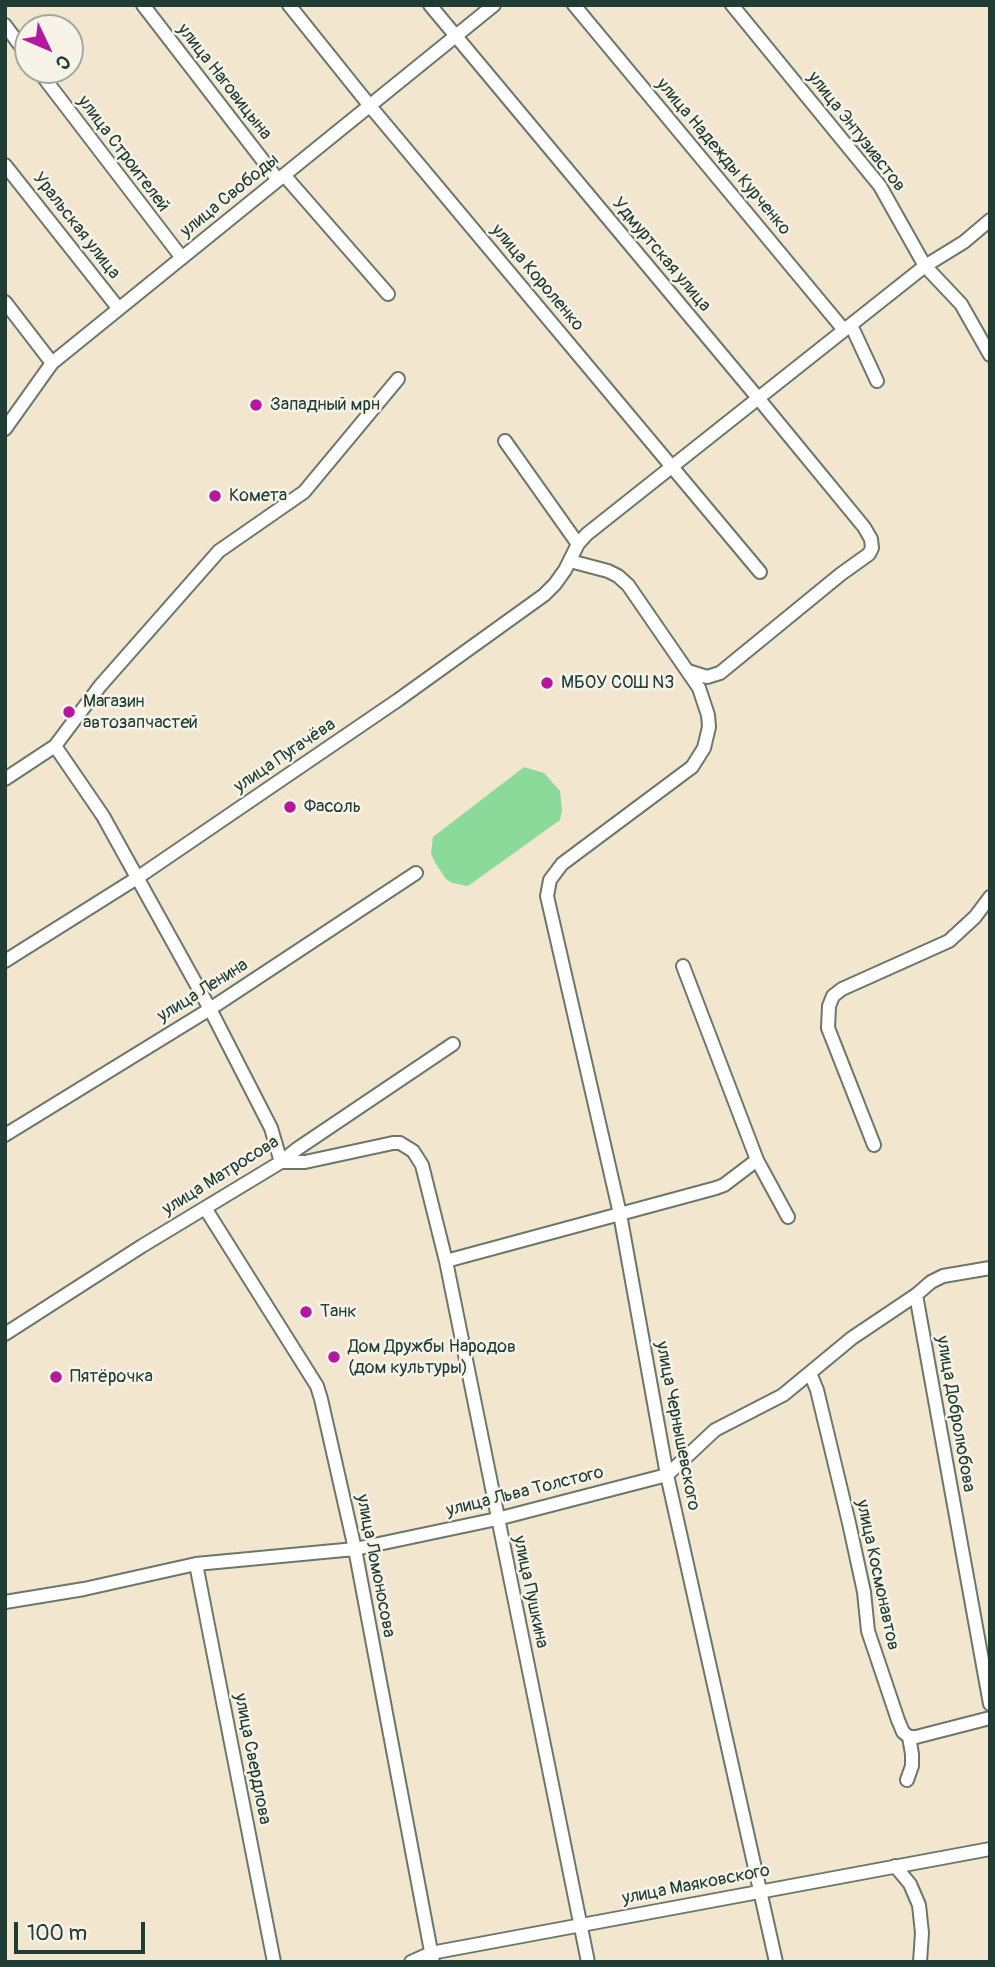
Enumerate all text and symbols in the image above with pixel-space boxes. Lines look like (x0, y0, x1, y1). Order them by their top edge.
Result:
north arrow (14, 14, 84, 84)
street label: улица Наговицына (172, 20, 276, 144)
text: С (50, 50, 75, 75)
street label: улица Энтузиастов (802, 68, 910, 196)
street label: улица Надежды Курченко (651, 74, 795, 240)
street label: улица Строителей (72, 92, 174, 216)
street label: улица Свободы (176, 150, 284, 242)
street label: Уральская улица (28, 168, 124, 284)
street label: Удмуртская улица (607, 193, 715, 317)
street label: улица Короленко (486, 220, 588, 336)
place label: Западный мрн (270, 394, 380, 416)
marker: Западный мрн (248, 397, 264, 413)
place label: Комета (229, 485, 287, 507)
marker: Комета (207, 488, 223, 504)
place label: МБОУ СОШ N3 (561, 672, 674, 694)
marker: МБОУ СОШ N3 (539, 675, 555, 691)
place label: Магазин автозапчастей (83, 691, 198, 734)
marker: Магазин автозапчастей (61, 704, 77, 720)
street label: улица Пугачёва (230, 714, 340, 798)
place label: Фасоль (304, 796, 361, 818)
marker: Фасоль (282, 799, 298, 815)
street label: улица Ленина (154, 955, 252, 1027)
street label: улица Матросова (159, 1132, 283, 1220)
place label: Танк (320, 1301, 357, 1323)
marker: Танк (298, 1304, 314, 1320)
street label: улица Добролюбова (931, 1334, 979, 1494)
place label: Дом Дружбы Народов (дом культуры) (348, 1336, 516, 1378)
street label: улица Чернышевского (650, 1340, 704, 1512)
marker: Дом Дружбы Народов (дом культуры) (326, 1349, 342, 1365)
place label: Пятёрочка (70, 1366, 153, 1388)
marker: Пятёрочка (48, 1369, 64, 1385)
street label: улица Льва Толстого (444, 1462, 606, 1522)
street label: улица Ломоносова (351, 1493, 399, 1639)
street label: улица Космонавтов (851, 1498, 903, 1652)
street label: улица Пушкина (508, 1534, 552, 1650)
street label: улица Свердлова (229, 1692, 275, 1826)
street label: улица Маяковского (620, 1860, 772, 1910)
scale bar (18, 1908, 149, 1952)
text: 100 m (27, 1920, 87, 1947)

